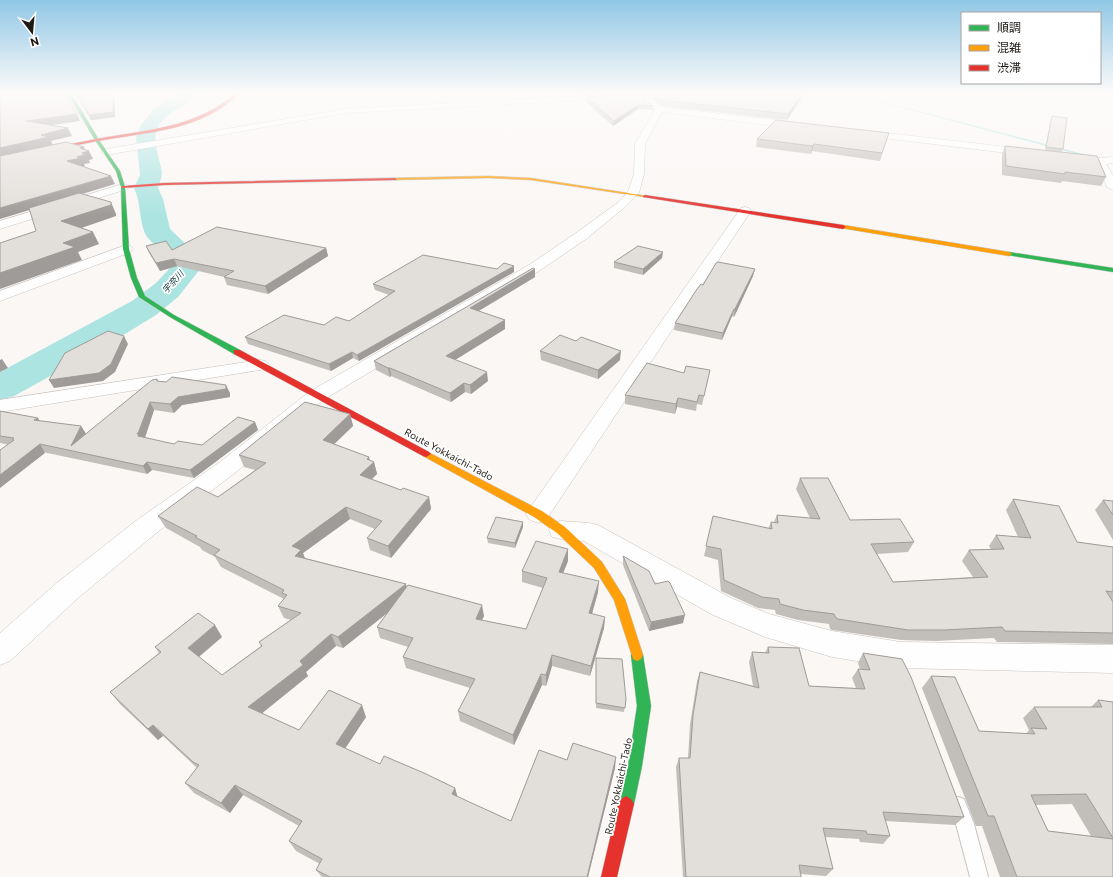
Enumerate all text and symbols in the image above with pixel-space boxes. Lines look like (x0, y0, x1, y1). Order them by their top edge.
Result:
north arrow (12, 12, 52, 52)
legend (961, 12, 1101, 84)
text: 順調 (997, 20, 1021, 34)
text: N (29, 35, 41, 49)
text: 混雑 (997, 40, 1021, 54)
text: 渋滞 (997, 60, 1021, 74)
water label: 宇奈川 (160, 267, 186, 295)
street label: Route Yokkaichi-Tado (403, 426, 495, 482)
street label: Route Yokkaichi-Tado (602, 736, 634, 836)

